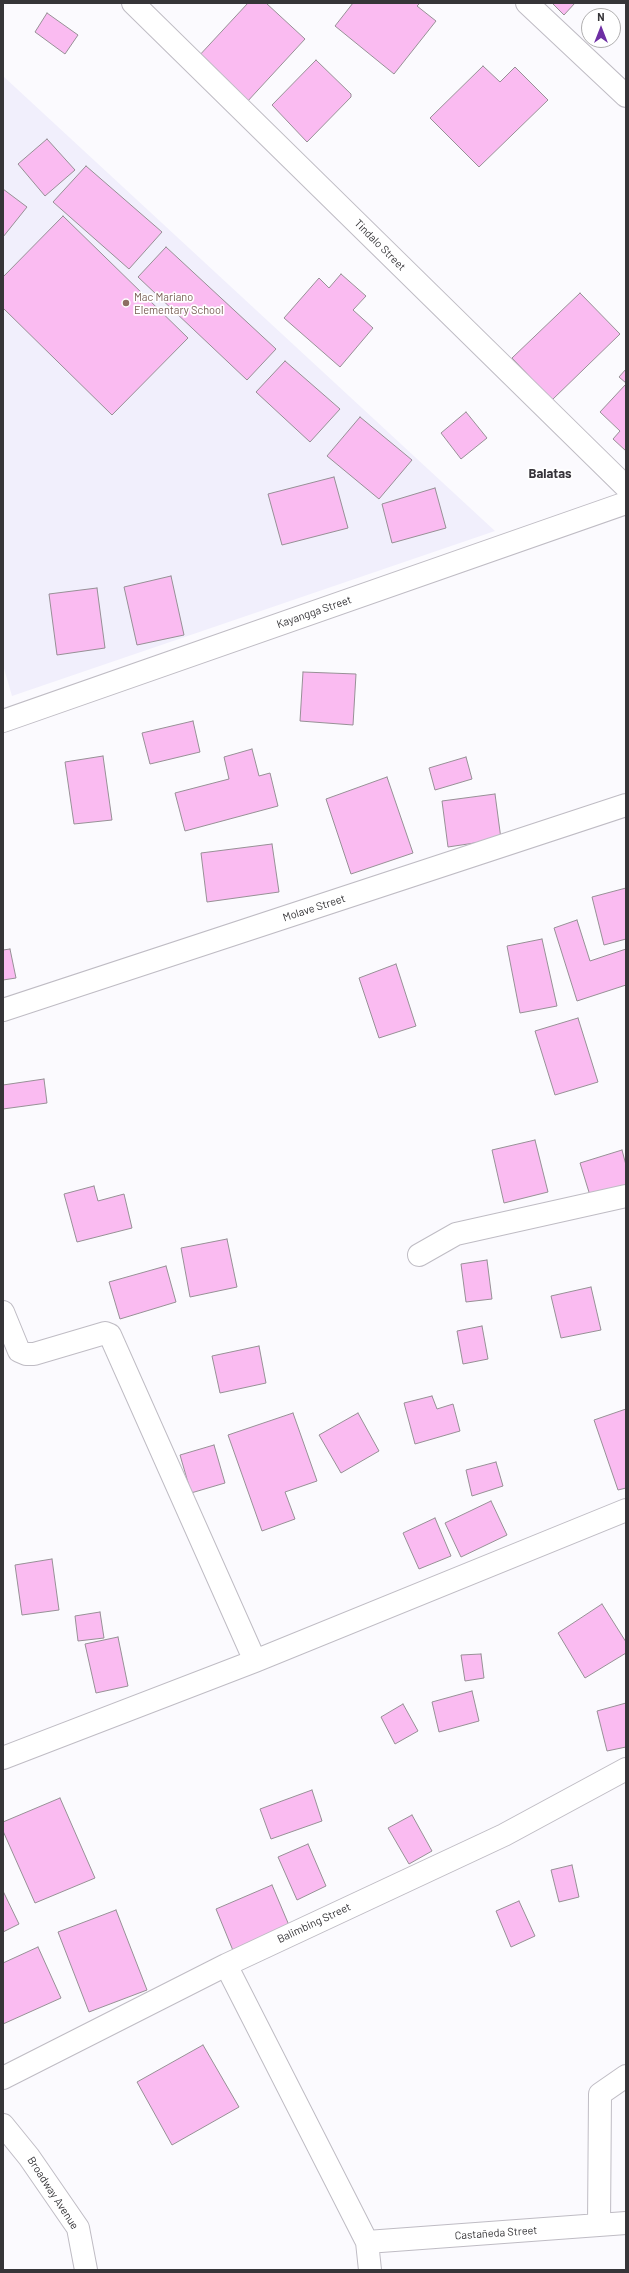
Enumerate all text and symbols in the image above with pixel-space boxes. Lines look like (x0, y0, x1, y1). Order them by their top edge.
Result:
north arrow (581, 8, 621, 48)
text: N (597, 10, 605, 23)
street label: Tindalo Street (352, 217, 408, 273)
place label: Mac Mariano Elementary School (134, 290, 224, 316)
marker: Mac Mariano Elementary School (121, 298, 131, 308)
district label: Balatas (528, 466, 572, 482)
street label: Kayangga Street (275, 593, 353, 631)
street label: Molave Street (281, 892, 347, 924)
street label: Balimbing Street (275, 1900, 353, 1946)
street label: Broadway Avenue (25, 2154, 81, 2232)
street label: Castañeda Street (454, 2224, 538, 2242)

